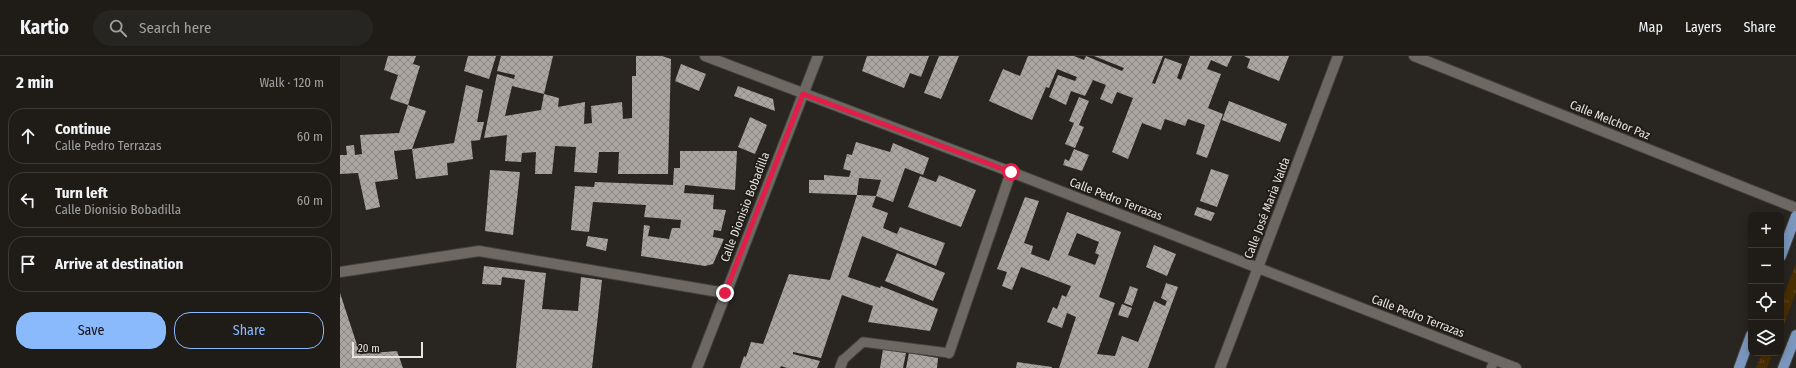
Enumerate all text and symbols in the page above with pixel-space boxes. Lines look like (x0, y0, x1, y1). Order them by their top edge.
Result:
search box (93, 10, 373, 46)
text: Kartio (20, 16, 69, 39)
icon: search (107, 17, 129, 39)
text: Search here (139, 19, 211, 37)
text: Map (1639, 19, 1663, 36)
text: Layers (1685, 19, 1721, 36)
text: Share (1743, 19, 1776, 36)
text: 2 min (16, 72, 54, 93)
text: Walk · 120 m (259, 75, 324, 90)
street label: Calle Melchor Paz (1568, 98, 1652, 143)
text: Continue (55, 120, 111, 138)
icon: ahead (17, 125, 39, 147)
text: 60 m (297, 129, 323, 144)
text: Calle Pedro Terrazas (55, 138, 161, 153)
street label: Calle Dionisio Bobadilla (718, 150, 772, 264)
street label: Calle José Maria Valda (1241, 155, 1293, 261)
route start (1002, 163, 1020, 181)
street label: Calle Pedro Terrazas (1068, 175, 1164, 223)
text: Turn left (55, 184, 108, 202)
icon: left (17, 189, 39, 211)
text: 60 m (297, 193, 323, 208)
text: Calle Dionisio Bobadilla (55, 202, 181, 217)
map controls (1748, 212, 1784, 356)
button: + (1748, 212, 1784, 248)
button: − (1748, 248, 1784, 284)
icon: arrive (17, 253, 39, 275)
text: Arrive at destination (55, 255, 183, 273)
route end (716, 284, 734, 302)
button: locate (1748, 284, 1784, 320)
street label: Calle Pedro Terrazas (1370, 292, 1466, 340)
button: Save (16, 312, 166, 349)
button: Share (174, 312, 324, 349)
button: layers (1748, 320, 1784, 356)
scale bar (352, 340, 423, 359)
text: 20 m (358, 342, 380, 355)

